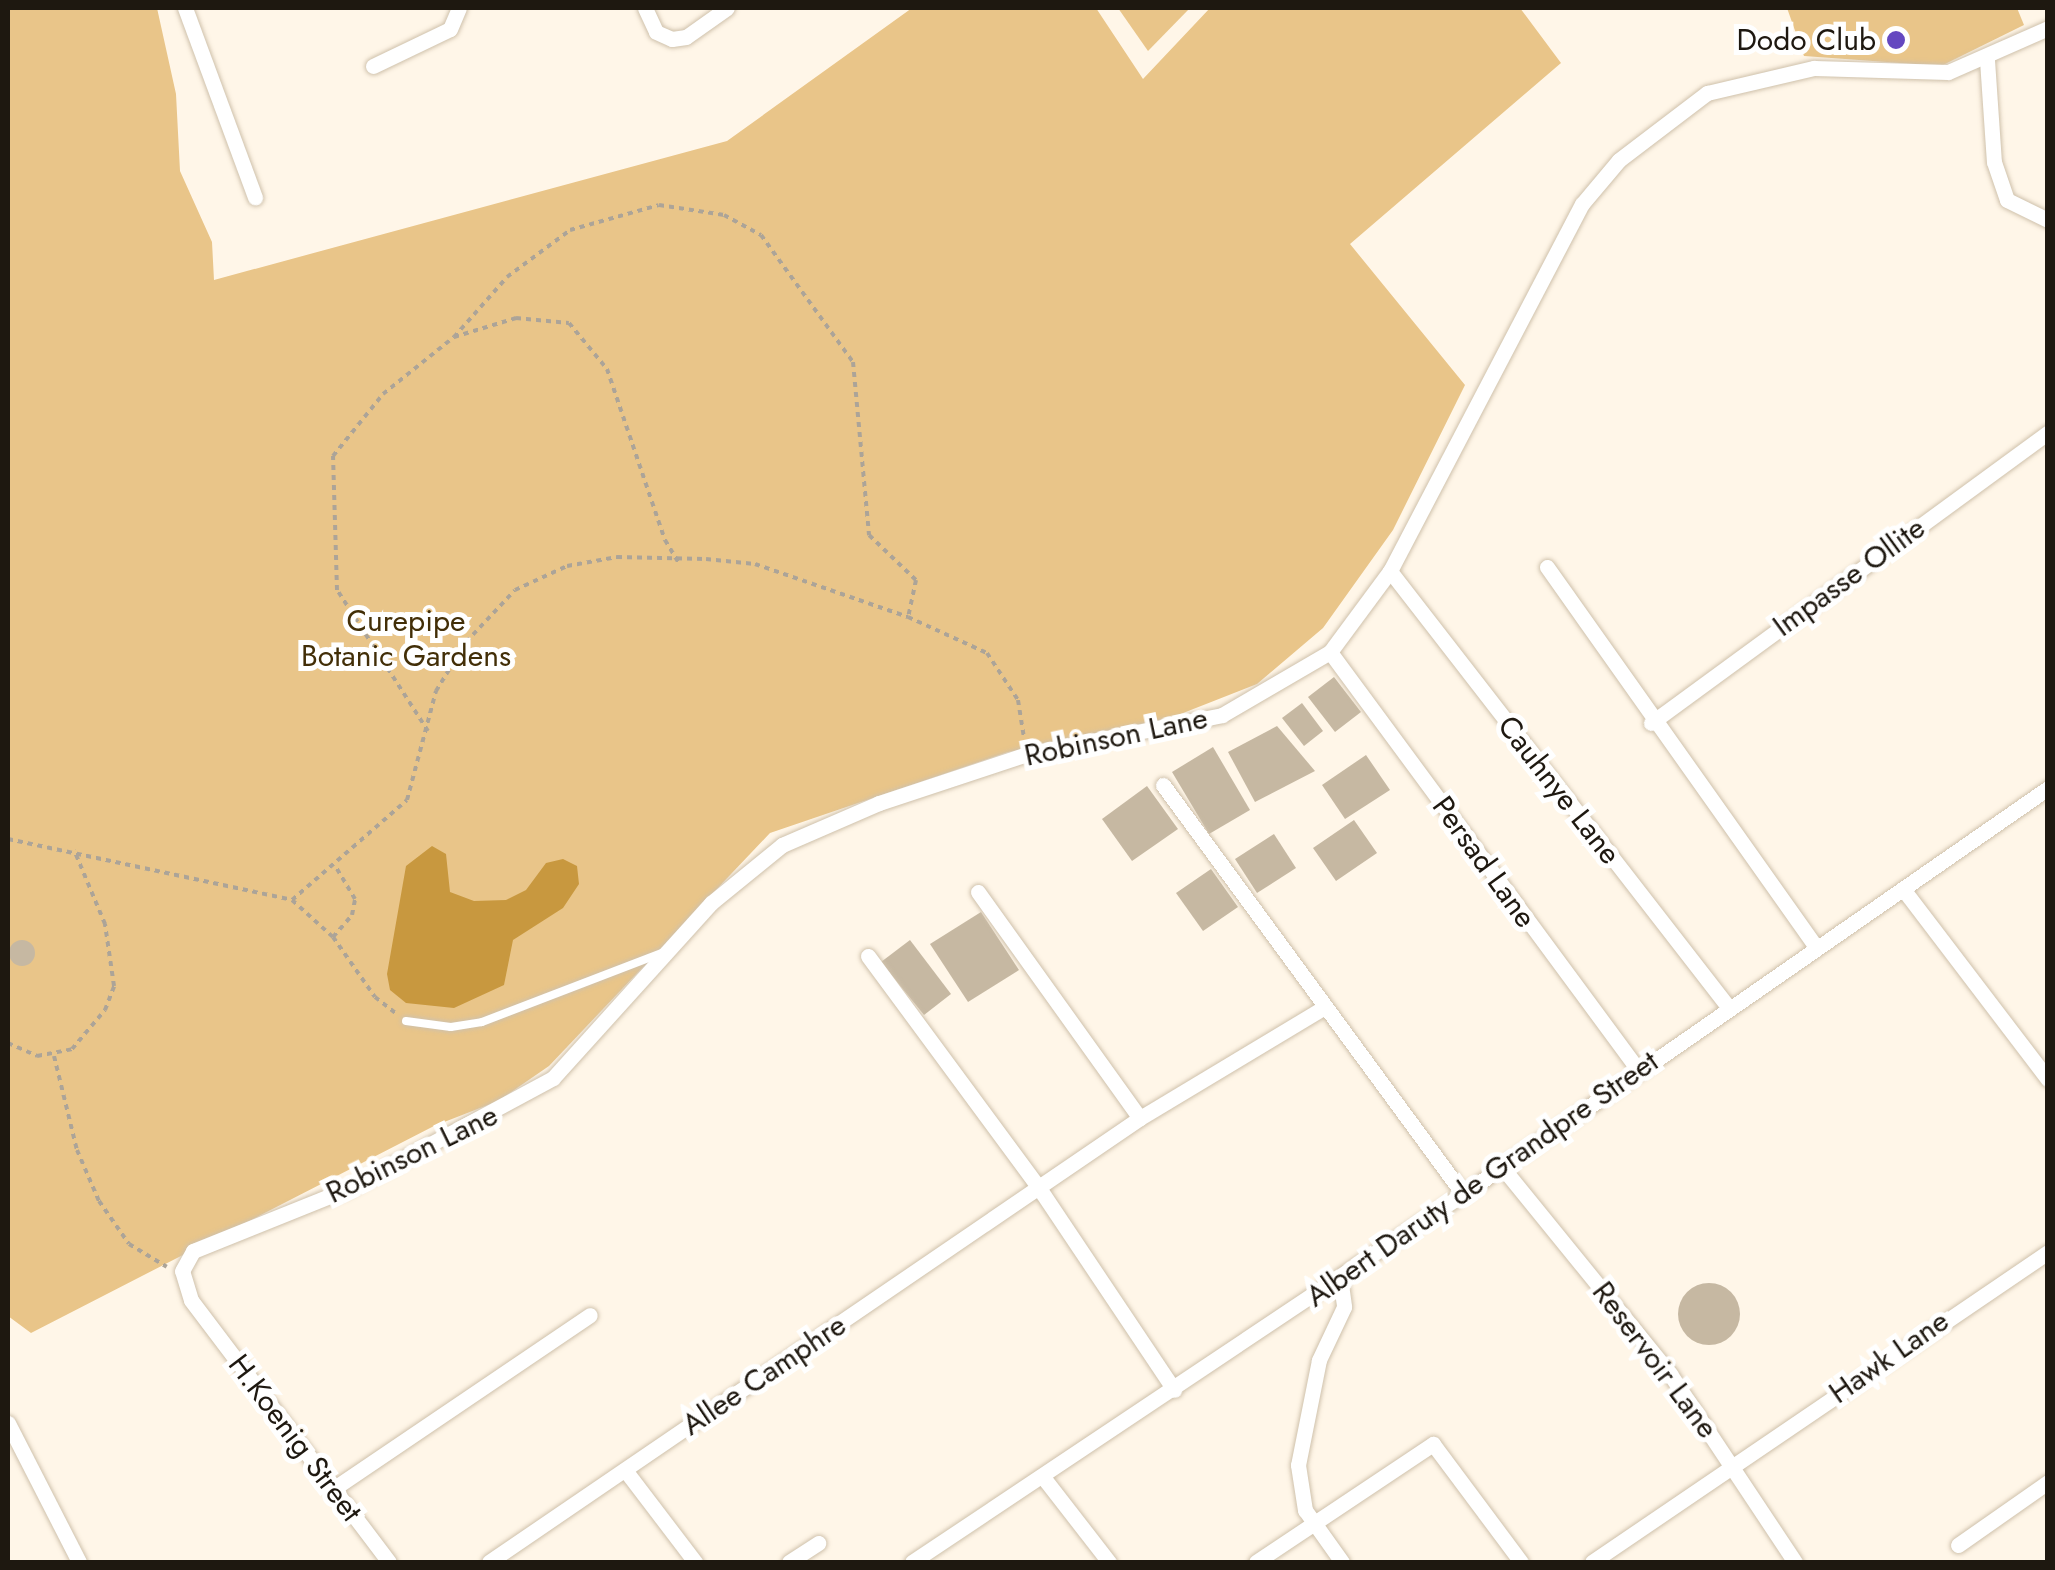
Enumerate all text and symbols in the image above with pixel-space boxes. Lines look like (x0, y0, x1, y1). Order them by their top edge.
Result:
place label: Dodo Club (1736, 22, 1876, 58)
marker: Dodo Club (1885, 29, 1907, 51)
street label: Impasse Ollite (1766, 510, 1932, 644)
park label: Curepipe Botanic Gardens (301, 603, 511, 674)
street label: Robinson Lane (1021, 700, 1211, 774)
street label: Cauhnye Lane (1490, 709, 1628, 871)
street label: Persad Lane (1424, 790, 1544, 934)
street label: Albert Daruty de Grandpre Street (1299, 1043, 1665, 1315)
street label: Robinson Lane (320, 1097, 504, 1211)
street label: Reservoir Lane (1585, 1275, 1725, 1445)
street label: Hawk Lane (1822, 1303, 1956, 1411)
street label: Allee Camphre (675, 1307, 853, 1443)
street label: H.Koenig Street (221, 1347, 369, 1529)

